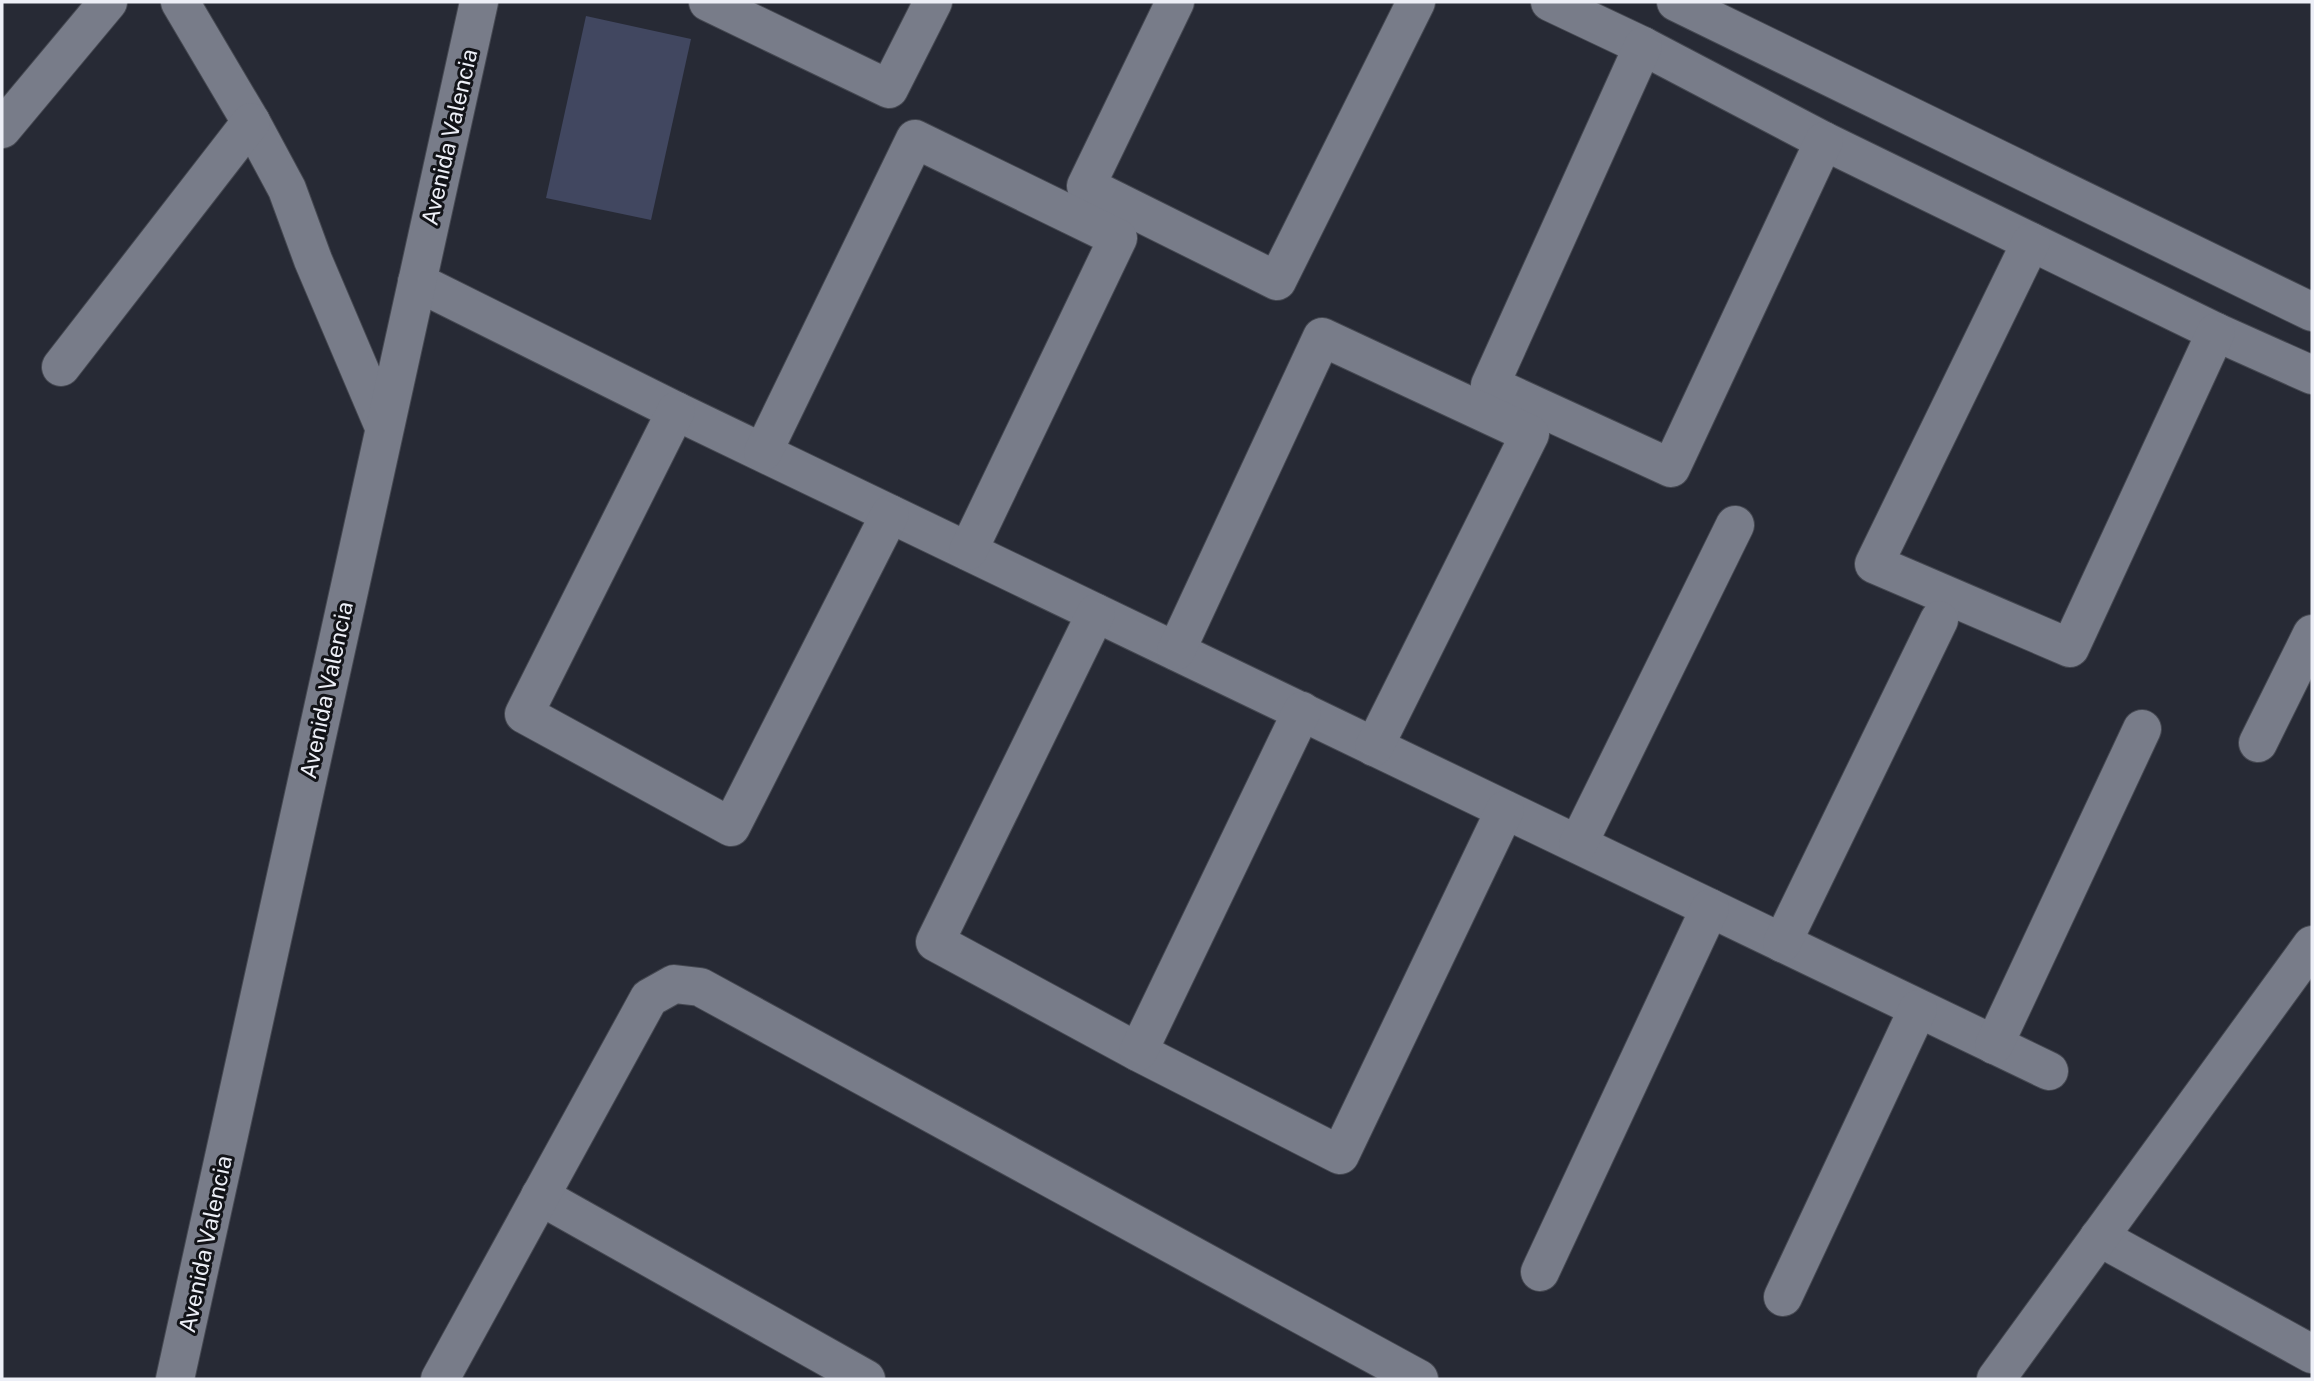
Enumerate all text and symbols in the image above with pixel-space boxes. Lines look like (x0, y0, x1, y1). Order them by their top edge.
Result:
street label: Avenida Valencia (416, 46, 482, 228)
street label: Avenida Valencia (294, 599, 358, 781)
street label: Avenida Valencia (173, 1153, 237, 1335)

